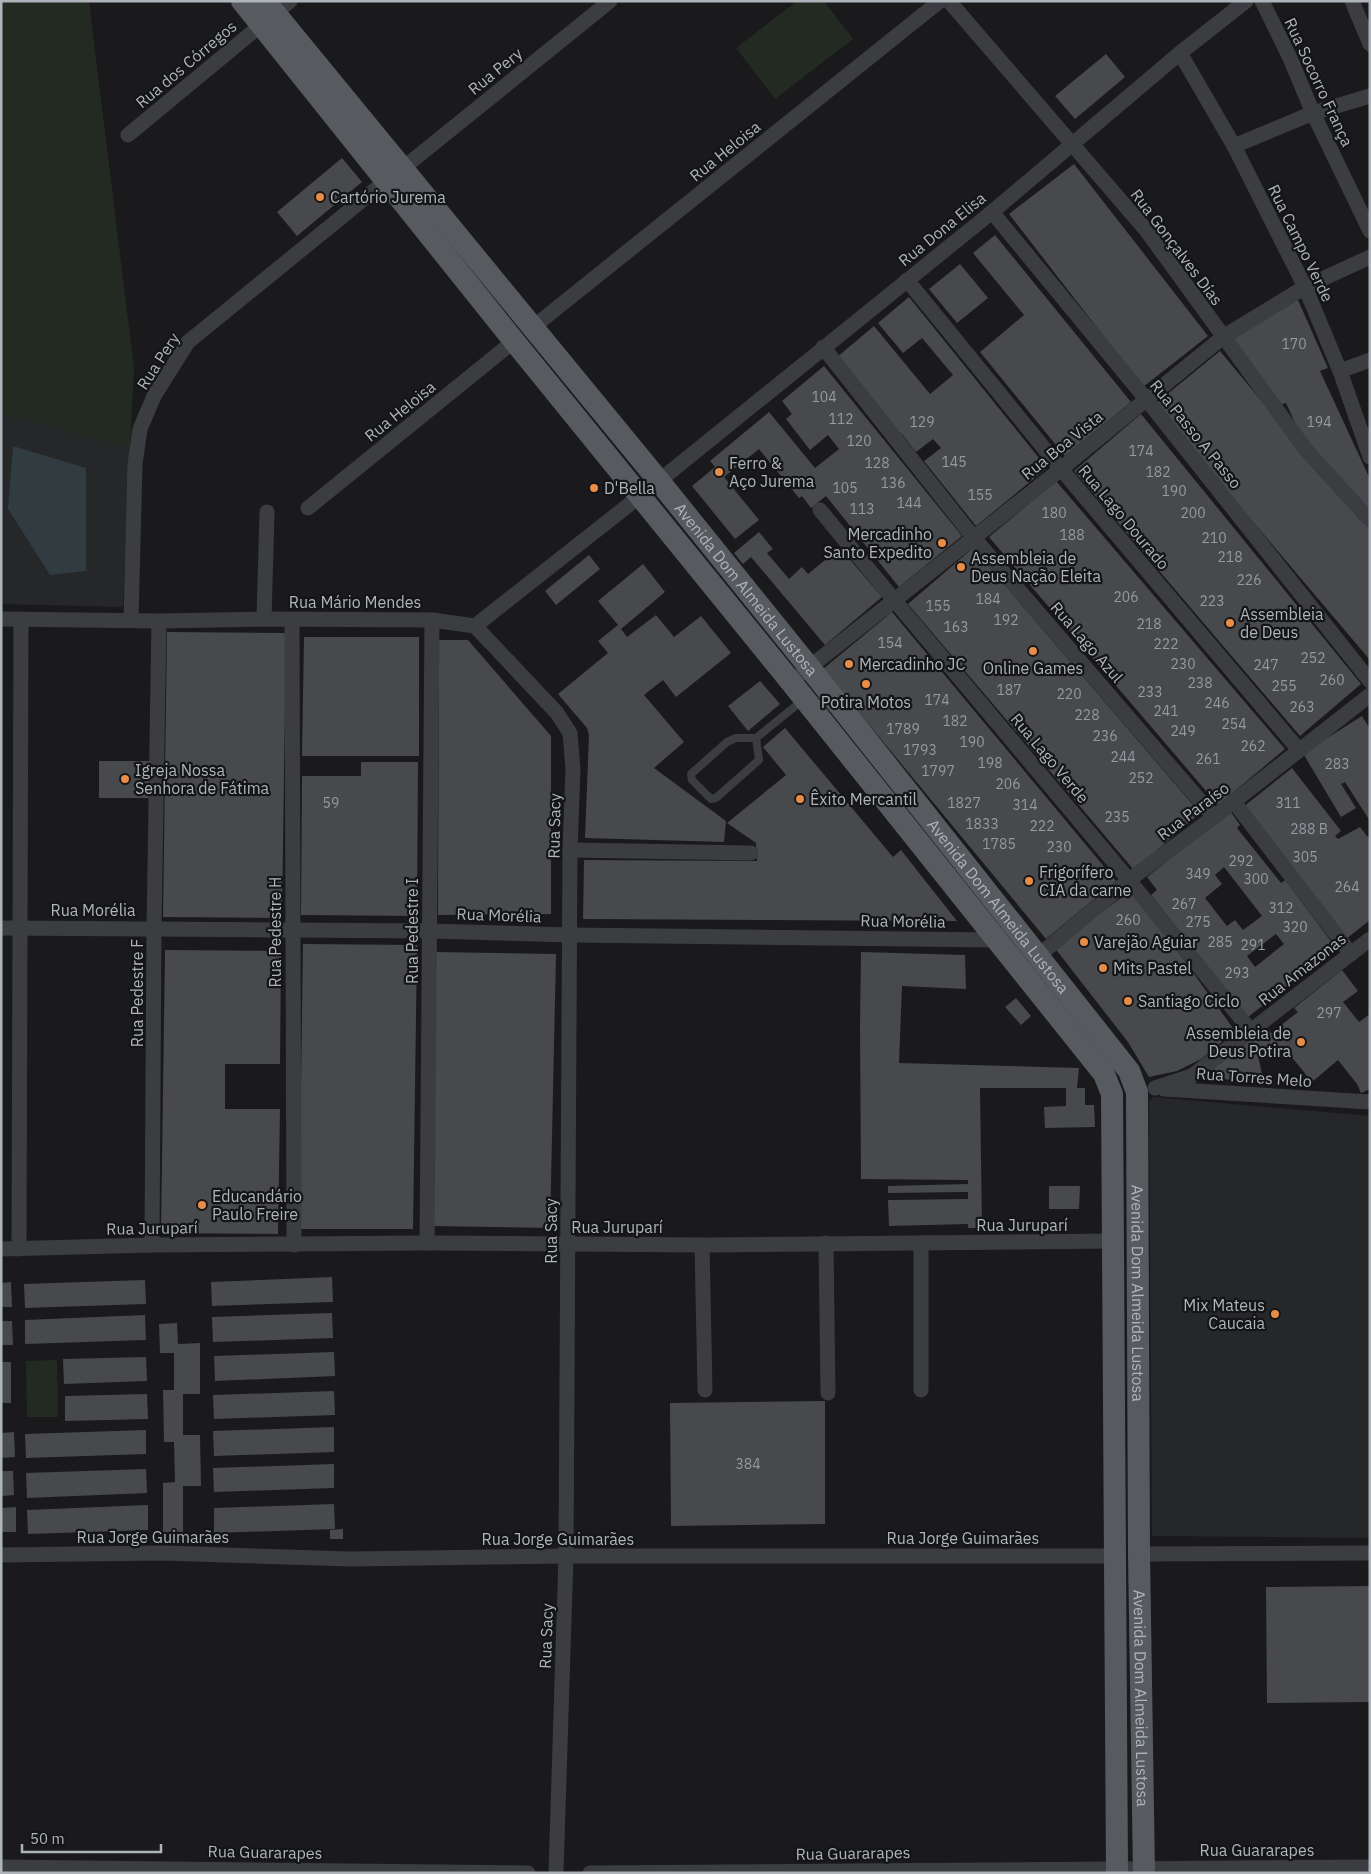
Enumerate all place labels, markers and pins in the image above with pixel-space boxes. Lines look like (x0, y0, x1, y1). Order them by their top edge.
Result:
place label: Cartório Jurema (330, 187, 446, 207)
marker: Cartório Jurema (314, 191, 326, 203)
place label: Ferro & Aço Jurema (729, 453, 815, 491)
marker: Ferro & Aço Jurema (713, 466, 725, 478)
place label: D'Bella (604, 478, 655, 498)
marker: D'Bella (588, 482, 600, 494)
place label: Mercadinho Santo Expedito (823, 524, 932, 562)
marker: Mercadinho Santo Expedito (936, 537, 948, 549)
place label: Assembleia de Deus Nação Eleita (971, 548, 1101, 586)
marker: Assembleia de Deus Nação Eleita (955, 561, 967, 573)
place label: Assembleia de Deus (1240, 604, 1324, 642)
marker: Assembleia de Deus (1224, 617, 1236, 629)
marker: Online Games (1027, 645, 1039, 657)
place label: Mercadinho JC (859, 654, 966, 674)
marker: Mercadinho JC (843, 658, 855, 670)
place label: Online Games (983, 658, 1083, 678)
marker: Potira Motos (860, 678, 872, 690)
place label: Potira Motos (821, 692, 911, 712)
place label: Igreja Nossa Senhora de Fátima (135, 760, 270, 798)
marker: Igreja Nossa Senhora de Fátima (119, 773, 131, 785)
place label: Êxito Mercantil (810, 789, 917, 809)
marker: Êxito Mercantil (794, 793, 806, 805)
place label: Frigorífero CIA da carne (1039, 862, 1132, 900)
marker: Frigorífero CIA da carne (1023, 875, 1035, 887)
place label: Varejão Aguiar (1094, 932, 1198, 952)
marker: Varejão Aguiar (1078, 936, 1090, 948)
place label: Mits Pastel (1113, 958, 1192, 978)
marker: Mits Pastel (1097, 962, 1109, 974)
place label: Santiago Ciclo (1138, 991, 1240, 1011)
marker: Santiago Ciclo (1122, 995, 1134, 1007)
place label: Assembleia de Deus Potira (1186, 1023, 1291, 1061)
marker: Assembleia de Deus Potira (1295, 1036, 1307, 1048)
place label: Educandário Paulo Freire (212, 1186, 302, 1224)
marker: Educandário Paulo Freire (196, 1199, 208, 1211)
place label: Mix Mateus Caucaia (1183, 1295, 1265, 1333)
marker: Mix Mateus Caucaia (1269, 1308, 1281, 1320)

